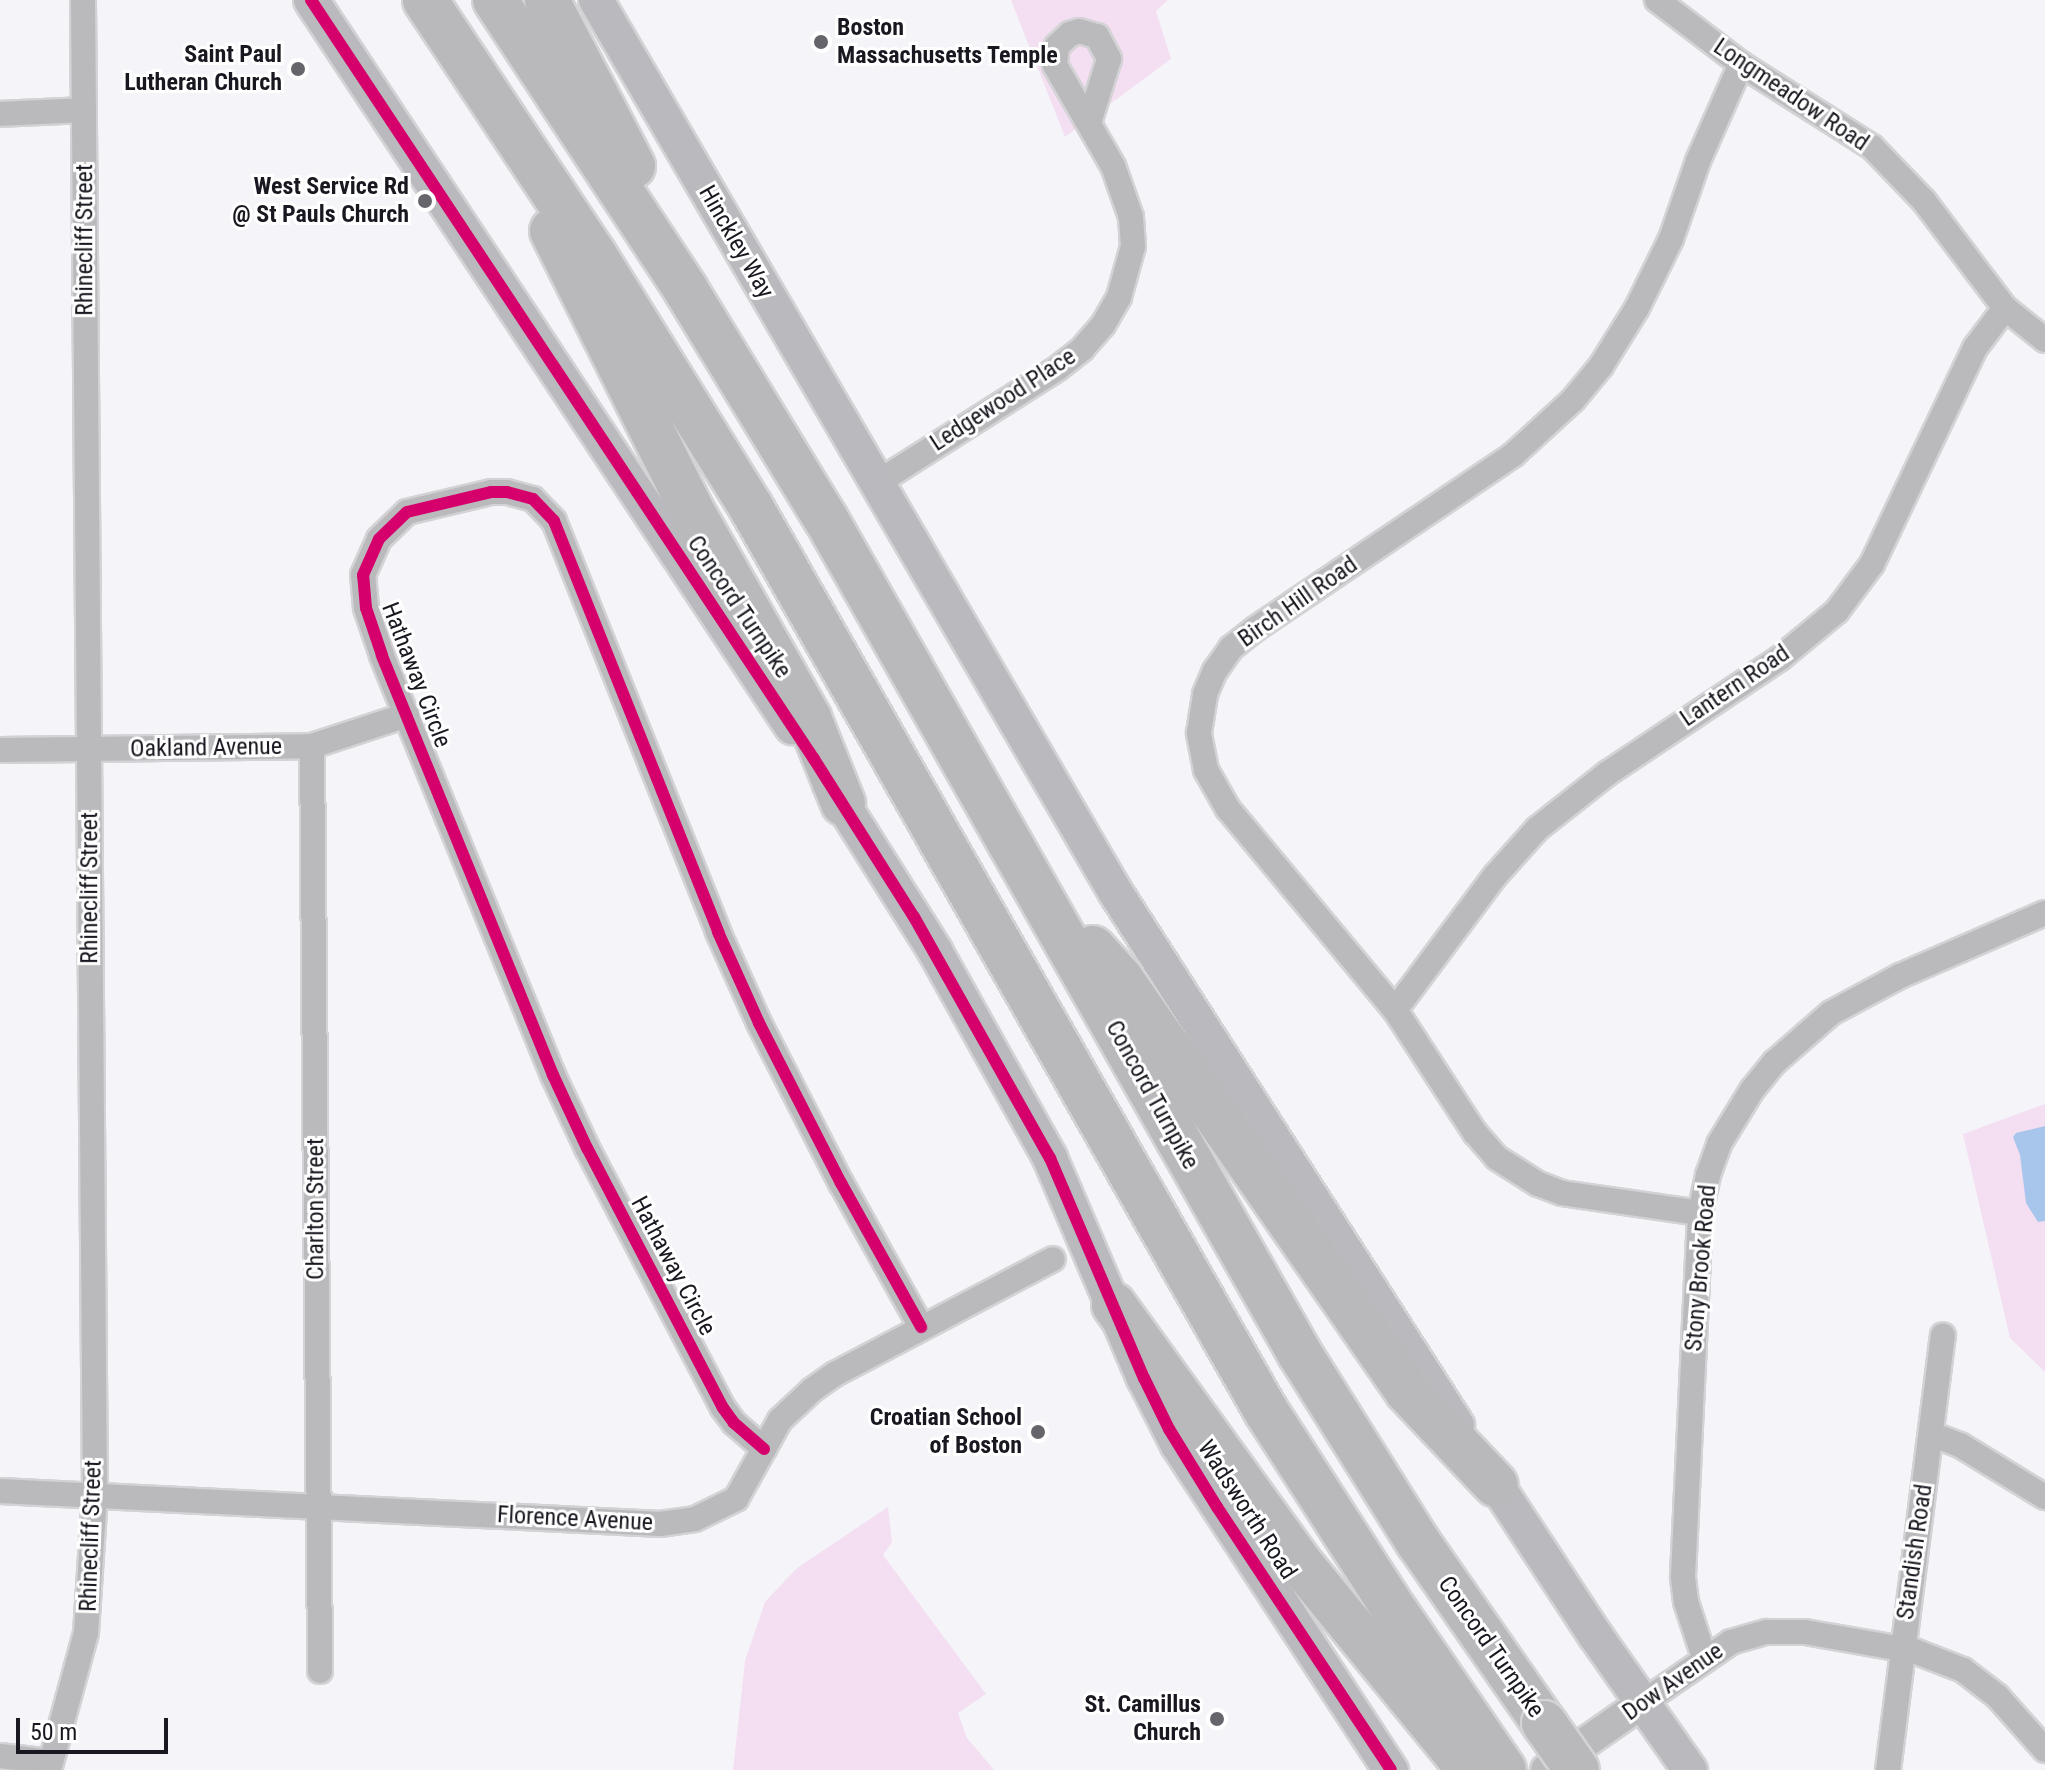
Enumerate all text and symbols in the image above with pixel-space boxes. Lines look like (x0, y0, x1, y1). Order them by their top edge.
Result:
place label: Boston Massachusetts Temple (837, 14, 1058, 70)
street label: Longmeadow Road (1708, 32, 1874, 158)
marker: Boston Massachusetts Temple (812, 33, 830, 51)
place label: Saint Paul Lutheran Church (124, 41, 282, 97)
marker: Saint Paul Lutheran Church (289, 60, 307, 78)
street label: Rhinecliff Street (71, 164, 99, 316)
place label: West Service Rd @ St Pauls Church (232, 173, 409, 229)
street label: Hinckley Way (692, 181, 780, 303)
marker: West Service Rd @ St Pauls Church (416, 192, 434, 210)
street label: Ledgewood Place (925, 342, 1081, 458)
street label: Concord Turnpike (681, 530, 797, 684)
street label: Birch Hill Road (1233, 550, 1363, 654)
street label: Hathaway Circle (375, 598, 457, 752)
street label: Lantern Road (1675, 639, 1795, 733)
street label: Oakland Avenue (130, 732, 282, 764)
street label: Rhinecliff Street (76, 812, 104, 964)
street label: Concord Turnpike (1099, 1015, 1205, 1175)
street label: Charlton Street (302, 1138, 330, 1280)
street label: Stony Brook Road (1679, 1183, 1723, 1353)
street label: Hathaway Circle (624, 1192, 722, 1340)
place label: Croatian School of Boston (870, 1404, 1022, 1460)
marker: Croatian School of Boston (1029, 1423, 1047, 1441)
street label: Wadsworth Road (1191, 1435, 1303, 1585)
street label: Rhinecliff Street (74, 1460, 108, 1612)
street label: Standish Road (1891, 1483, 1939, 1621)
street label: Florence Avenue (496, 1501, 654, 1537)
street label: Concord Turnpike (1432, 1571, 1550, 1723)
street label: Dow Avenue (1617, 1637, 1729, 1727)
place label: St. Camillus Church (1085, 1691, 1201, 1747)
scale bar (20, 1702, 172, 1752)
marker: St. Camillus Church (1208, 1710, 1226, 1728)
text: 50 m (30, 1718, 77, 1746)

